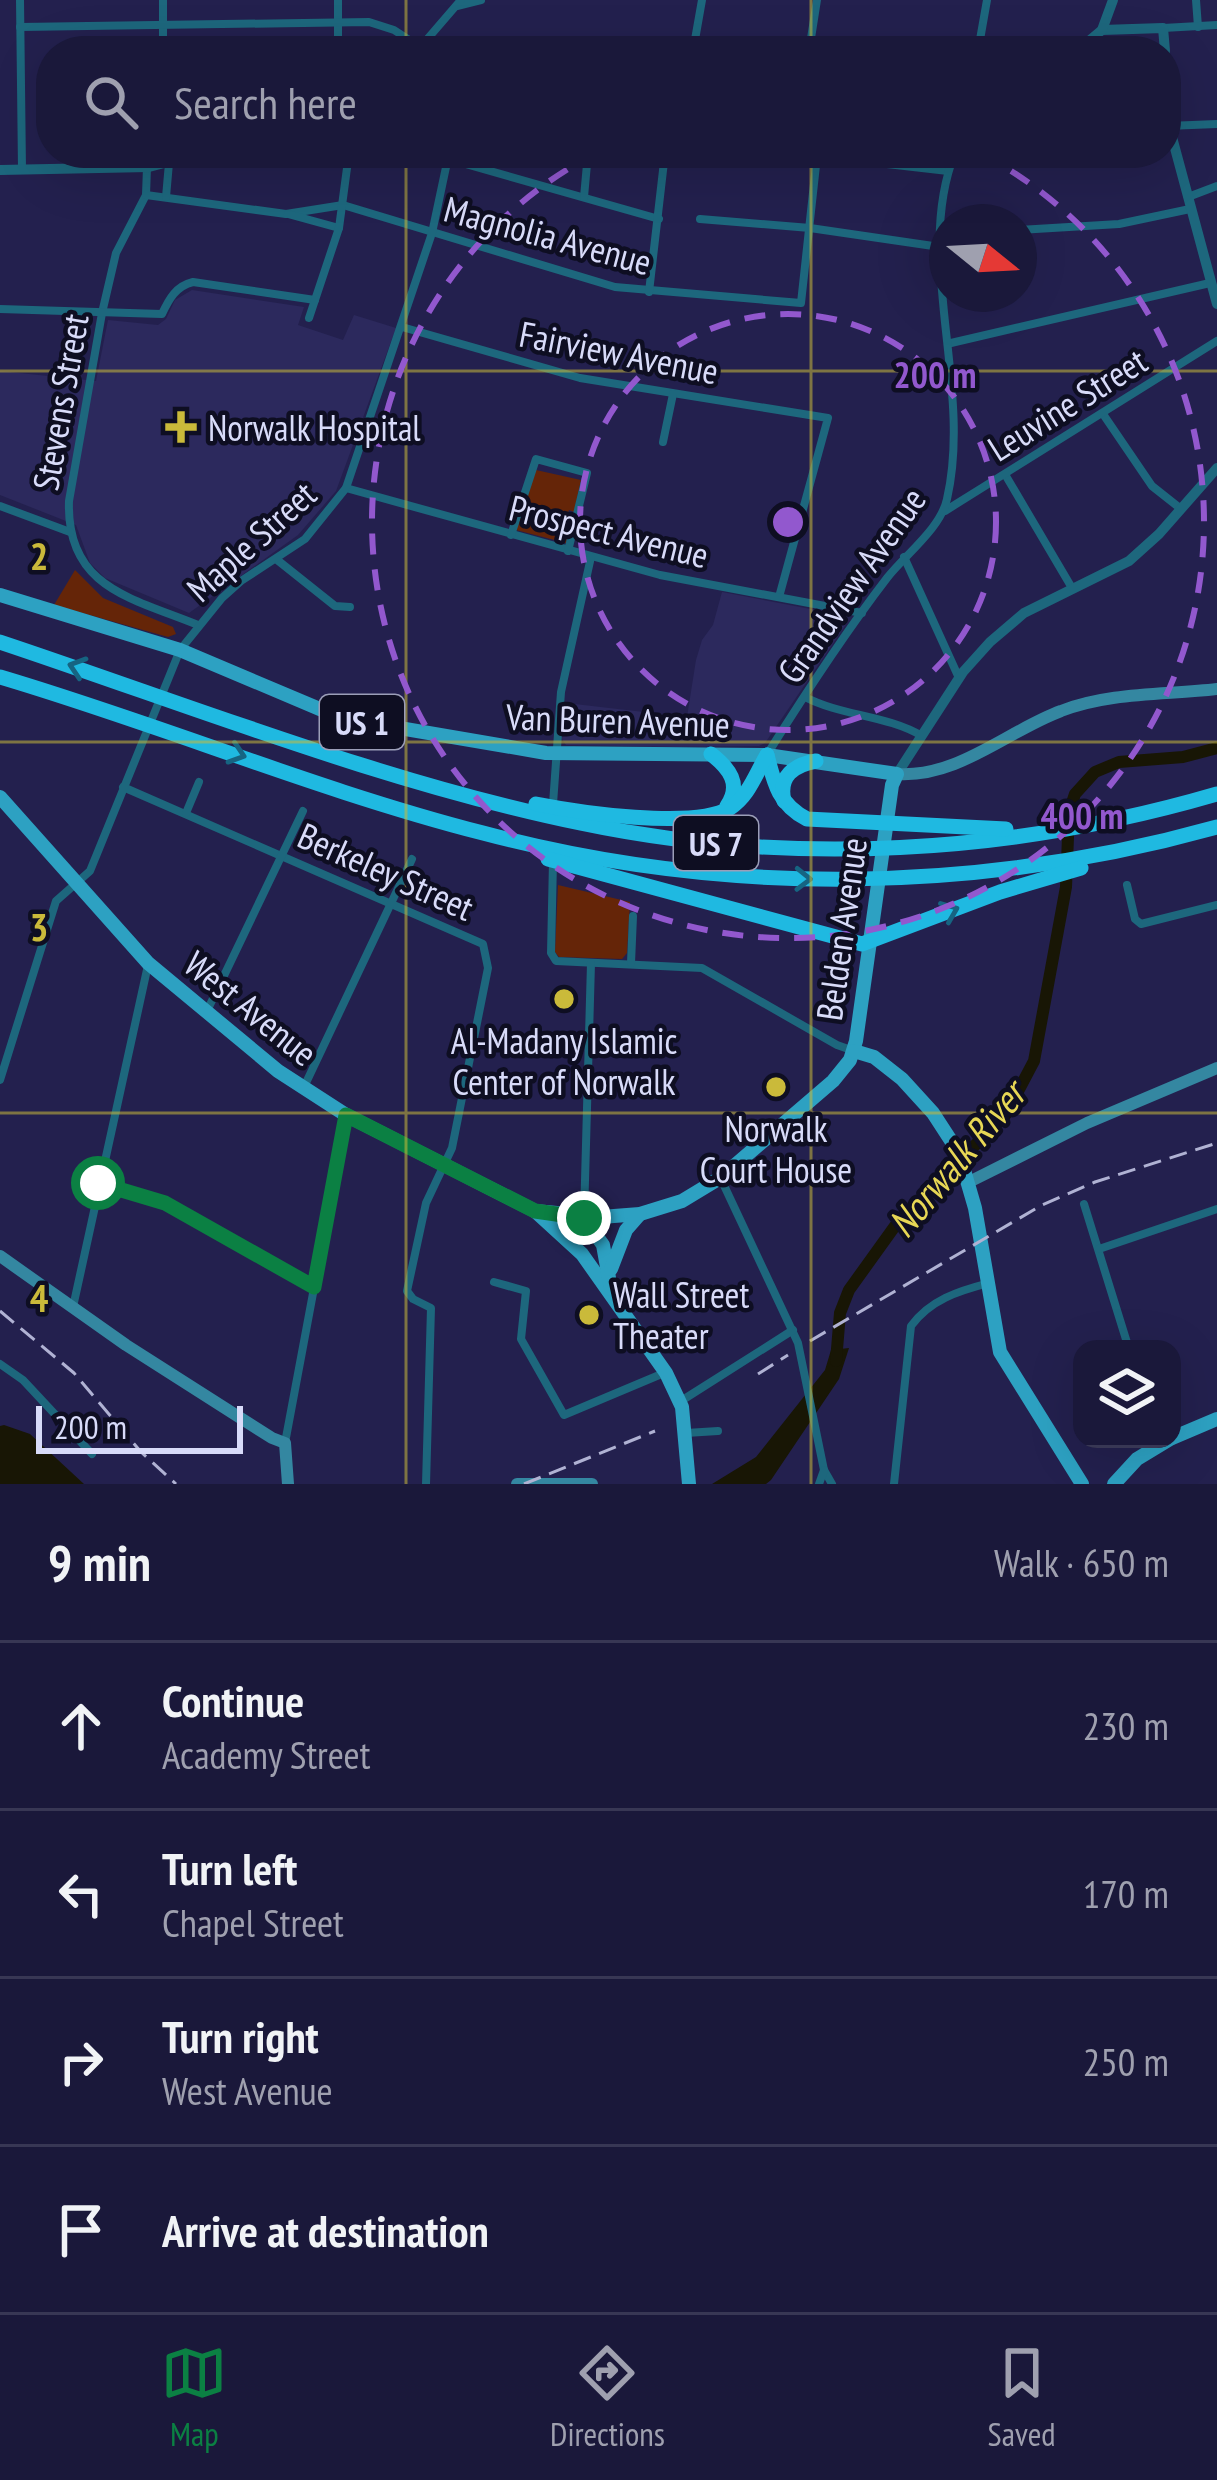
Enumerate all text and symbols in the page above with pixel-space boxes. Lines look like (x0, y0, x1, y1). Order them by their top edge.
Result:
search box (36, 36, 1181, 168)
icon: search (78, 69, 144, 135)
text: Search here (174, 73, 357, 131)
street label: Magnolia Avenue (439, 185, 657, 285)
north arrow (929, 204, 1037, 312)
street label: Stevens Street (21, 310, 99, 494)
street label: Fairview Avenue (516, 310, 722, 394)
street label: Leuvine Street (979, 337, 1155, 471)
text: 200 m (894, 351, 976, 398)
place label: Norwalk Hospital (208, 404, 421, 451)
marker: Norwalk Hospital (165, 411, 197, 443)
street label: Maple Street (176, 470, 326, 611)
street label: Grandview Avenue (766, 478, 936, 692)
street label: Prospect Avenue (505, 484, 713, 578)
centre of rings (767, 501, 809, 543)
text: 2 (30, 530, 48, 581)
one-way arrow (67, 657, 88, 682)
street label: Van Buren Avenue (504, 693, 731, 747)
road number: US 1 (320, 695, 404, 749)
one-way arrow (225, 740, 246, 764)
text: 400 m (1041, 792, 1123, 839)
street label: Berkeley Street (291, 811, 481, 931)
road number: US 7 (674, 816, 758, 870)
street label: Belden Avenue (805, 835, 877, 1023)
one-way arrow (794, 866, 813, 892)
one-way arrow (938, 900, 959, 925)
text: 3 (30, 901, 48, 952)
street label: West Avenue (175, 940, 327, 1076)
marker: Al-Madany Islamic Center of Norwalk (551, 986, 577, 1012)
place label: Al-Madany Islamic Center of Norwalk (451, 1017, 677, 1105)
water label: Norwalk River (876, 1067, 1039, 1247)
marker: Norwalk Court House (763, 1074, 789, 1100)
place label: Norwalk Court House (700, 1105, 852, 1193)
route start (71, 1156, 125, 1210)
route end (557, 1191, 611, 1245)
place label: Wall Street Theater (613, 1271, 749, 1359)
text: 4 (30, 1272, 49, 1323)
marker: Wall Street Theater (576, 1302, 602, 1328)
map controls (1073, 1340, 1181, 1448)
button: layers (1073, 1340, 1181, 1448)
scale bar (36, 1400, 243, 1453)
text: 200 m (54, 1405, 127, 1448)
text: 9 min (48, 1529, 151, 1595)
text: Walk · 650 m (994, 1537, 1169, 1588)
text: Continue (162, 1671, 304, 1729)
icon: ahead (48, 1693, 114, 1759)
text: 230 m (1083, 1700, 1169, 1751)
text: Academy Street (162, 1729, 370, 1780)
text: Turn left (162, 1839, 297, 1897)
icon: left (48, 1861, 114, 1927)
text: 170 m (1083, 1868, 1169, 1919)
text: Chapel Street (162, 1897, 344, 1948)
text: Turn right (162, 2007, 319, 2065)
icon: right (48, 2029, 114, 2095)
text: 250 m (1083, 2036, 1169, 2087)
text: West Avenue (162, 2065, 333, 2116)
icon: arrive (48, 2197, 114, 2263)
text: Arrive at destination (162, 2201, 489, 2259)
tab: Map (161, 2340, 227, 2455)
tab: Directions (550, 2340, 665, 2455)
tab: Saved (988, 2340, 1056, 2455)

